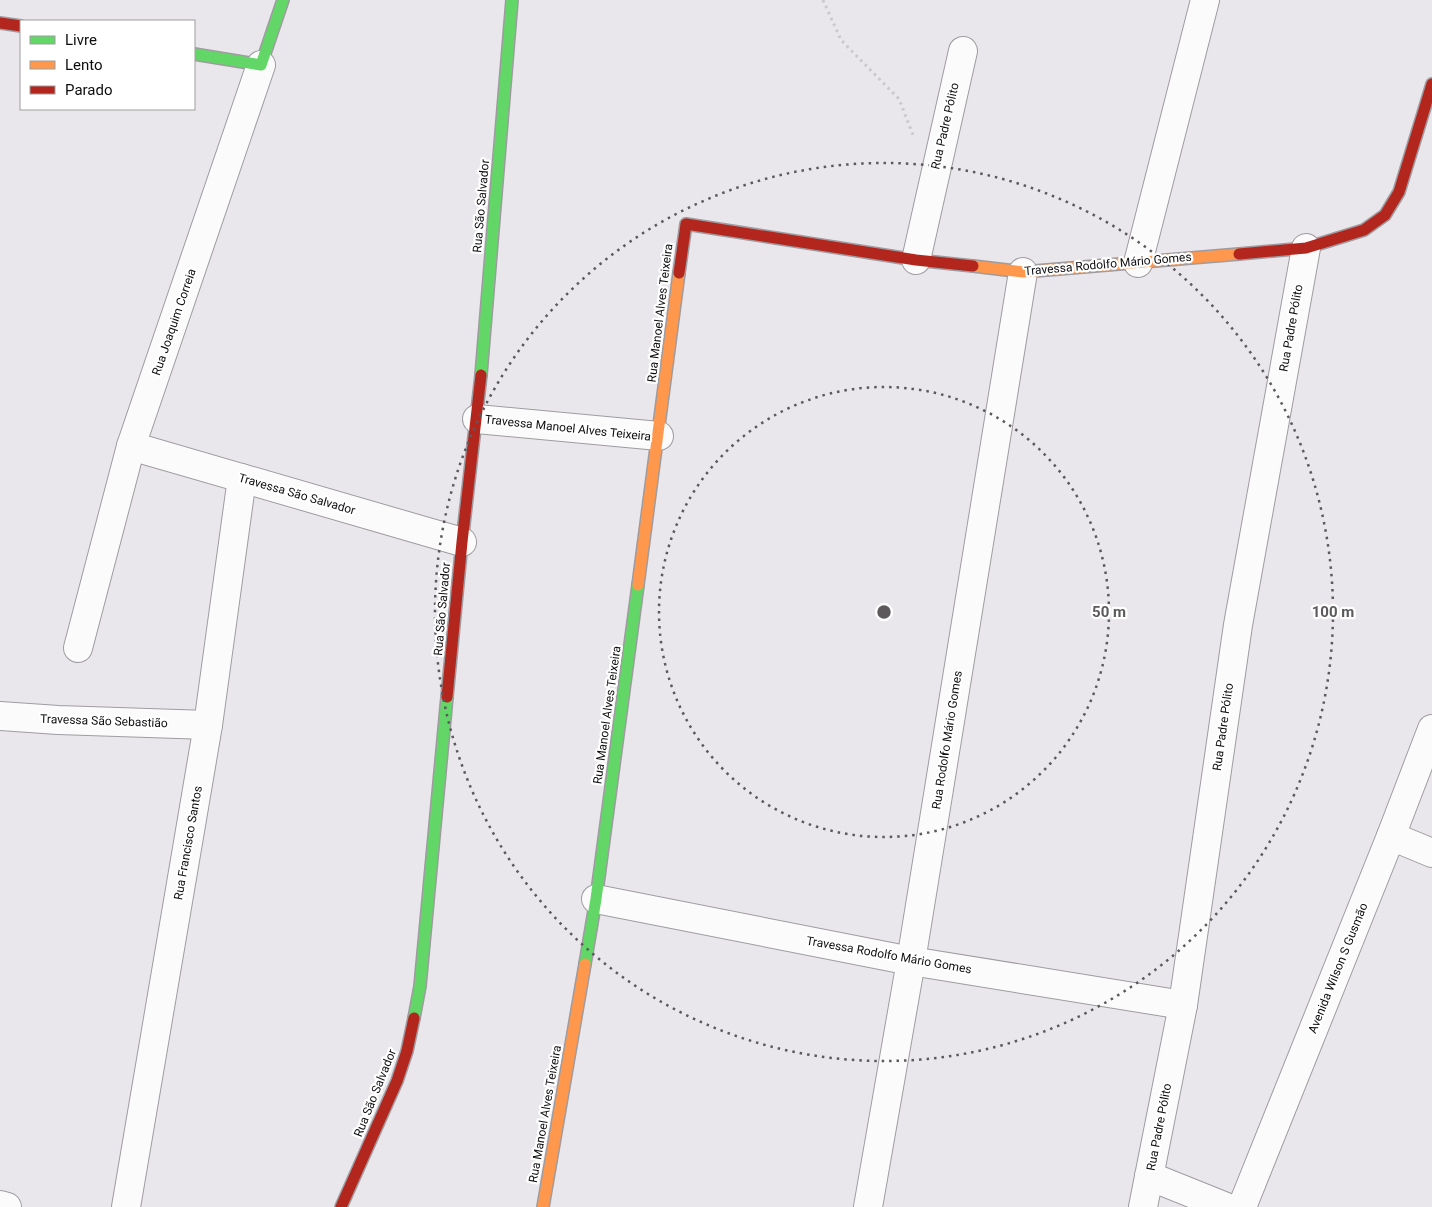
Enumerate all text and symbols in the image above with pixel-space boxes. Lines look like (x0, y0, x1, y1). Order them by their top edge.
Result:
legend (20, 20, 195, 110)
text: Livre (65, 31, 97, 49)
text: Lento (65, 56, 103, 74)
text: Parado (65, 81, 113, 99)
street label: Rua Padre Pólito (928, 81, 962, 171)
street label: Rua São Salvador (470, 159, 492, 253)
street label: Rua Manoel Alves Teixeira (645, 243, 675, 383)
street label: Travessa Rodolfo Mário Gomes (1024, 250, 1192, 278)
street label: Rua Joaquim Correia (149, 267, 199, 377)
street label: Rua Padre Pólito (1276, 283, 1306, 373)
street label: Travessa Manoel Alves Teixeira (484, 412, 652, 444)
street label: Travessa São Salvador (237, 471, 357, 517)
street label: Rua São Salvador (431, 562, 453, 656)
centre of rings (875, 603, 893, 621)
text: 50 m (1092, 603, 1126, 621)
text: 100 m (1312, 603, 1354, 621)
street label: Rua Manoel Alves Teixeira (590, 645, 624, 785)
street label: Rua Rodolfo Mário Gomes (929, 670, 965, 810)
street label: Rua Padre Pólito (1210, 682, 1236, 772)
street label: Travessa São Sebastião (40, 712, 168, 730)
street label: Rua Francisco Santos (171, 785, 205, 901)
street label: Avenida Wilson S Gusmão (1305, 901, 1371, 1035)
street label: Travessa Rodolfo Mário Gomes (805, 934, 973, 976)
street label: Rua Manoel Alves Teixeira (526, 1044, 564, 1184)
street label: Rua São Salvador (351, 1047, 399, 1139)
street label: Rua Padre Pólito (1144, 1082, 1174, 1172)

